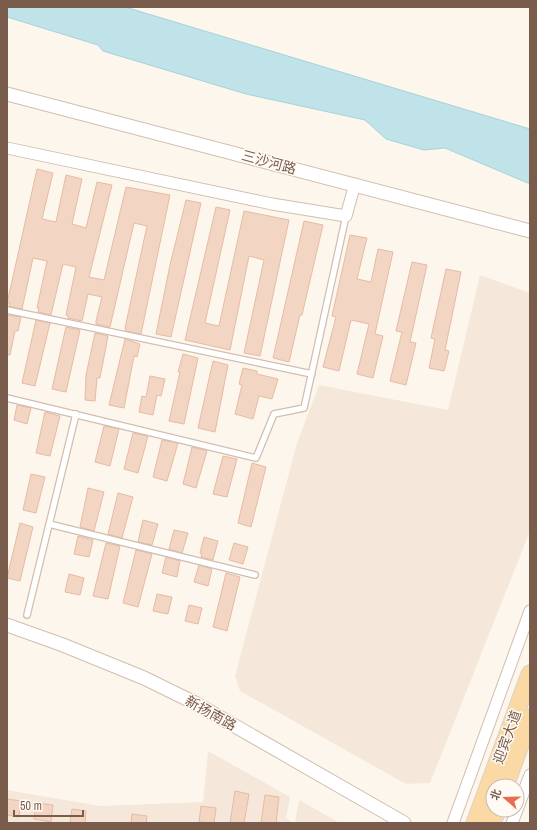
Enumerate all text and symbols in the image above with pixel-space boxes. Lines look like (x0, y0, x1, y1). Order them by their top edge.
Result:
street label: 三沙河路 (240, 146, 298, 178)
street label: 新扬南路 (182, 692, 240, 734)
street label: 迎宾大道 (489, 708, 525, 766)
north arrow (485, 778, 525, 818)
text: 北 (487, 787, 504, 802)
scale bar (14, 792, 83, 818)
text: 50 m (20, 798, 42, 814)

